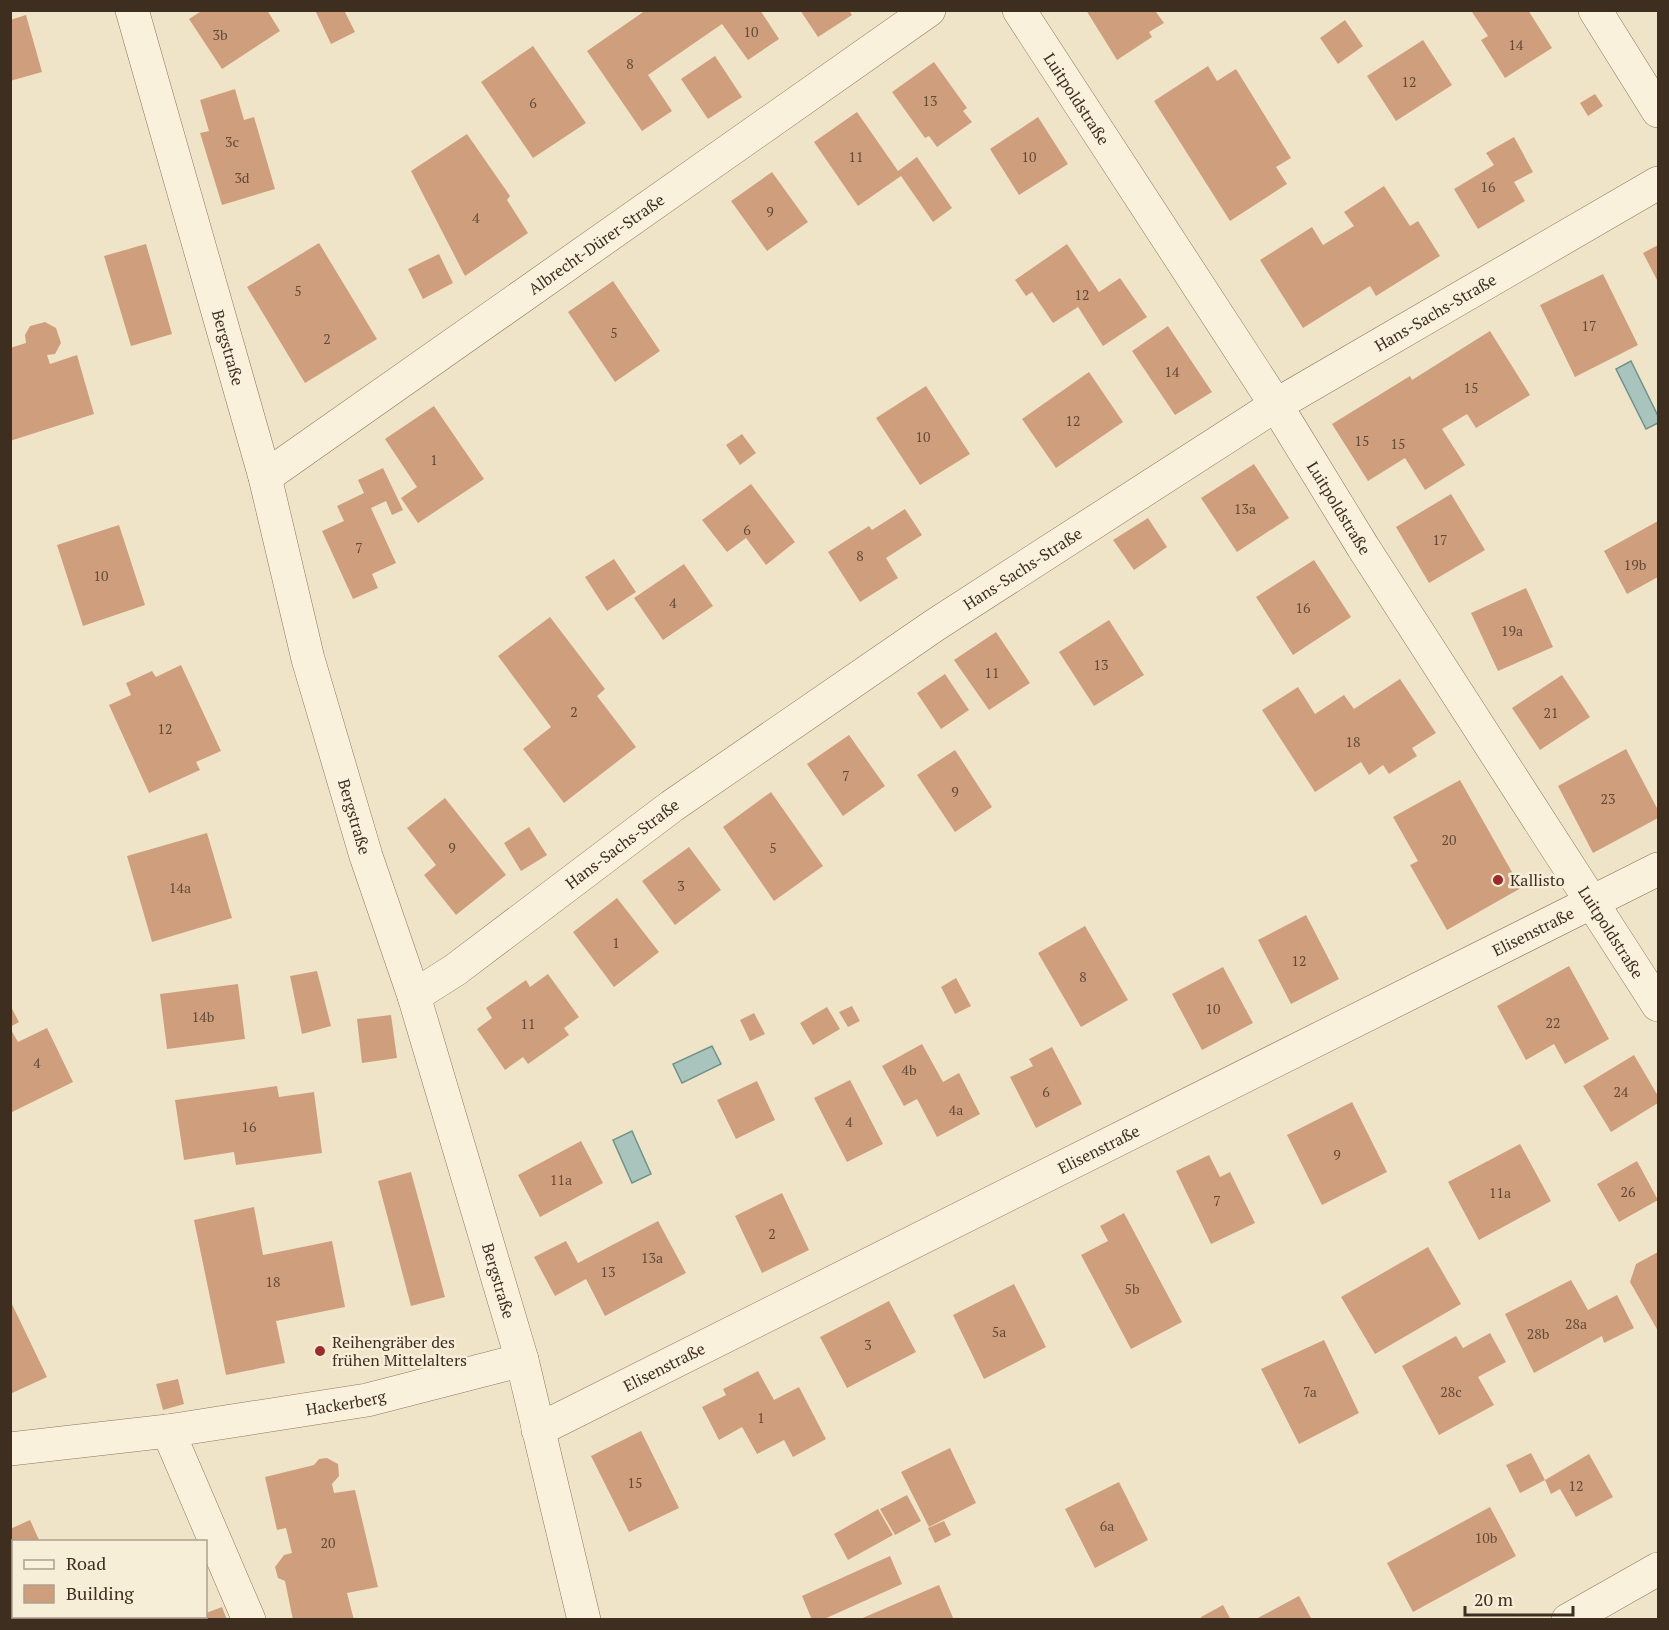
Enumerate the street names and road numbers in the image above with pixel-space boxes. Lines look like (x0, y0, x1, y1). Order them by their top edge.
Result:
street label: Luitpoldstraße (1039, 49, 1115, 149)
street label: Albrecht-Dürer-Straße (524, 188, 669, 300)
street label: Hans-Sachs-Straße (1371, 268, 1500, 356)
street label: Bergstraße (207, 307, 249, 388)
street label: Luitpoldstraße (1302, 457, 1376, 559)
street label: Hans-Sachs-Straße (959, 522, 1086, 615)
street label: Bergstraße (333, 776, 376, 857)
street label: Hans-Sachs-Straße (561, 793, 683, 894)
street label: Luitpoldstraße (1573, 882, 1649, 983)
street label: Elisenstraße (1488, 902, 1578, 961)
street label: Elisenstraße (1054, 1119, 1143, 1179)
street label: Bergstraße (477, 1240, 520, 1321)
street label: Elisenstraße (619, 1337, 709, 1397)
street label: Hackerberg (304, 1384, 389, 1420)

